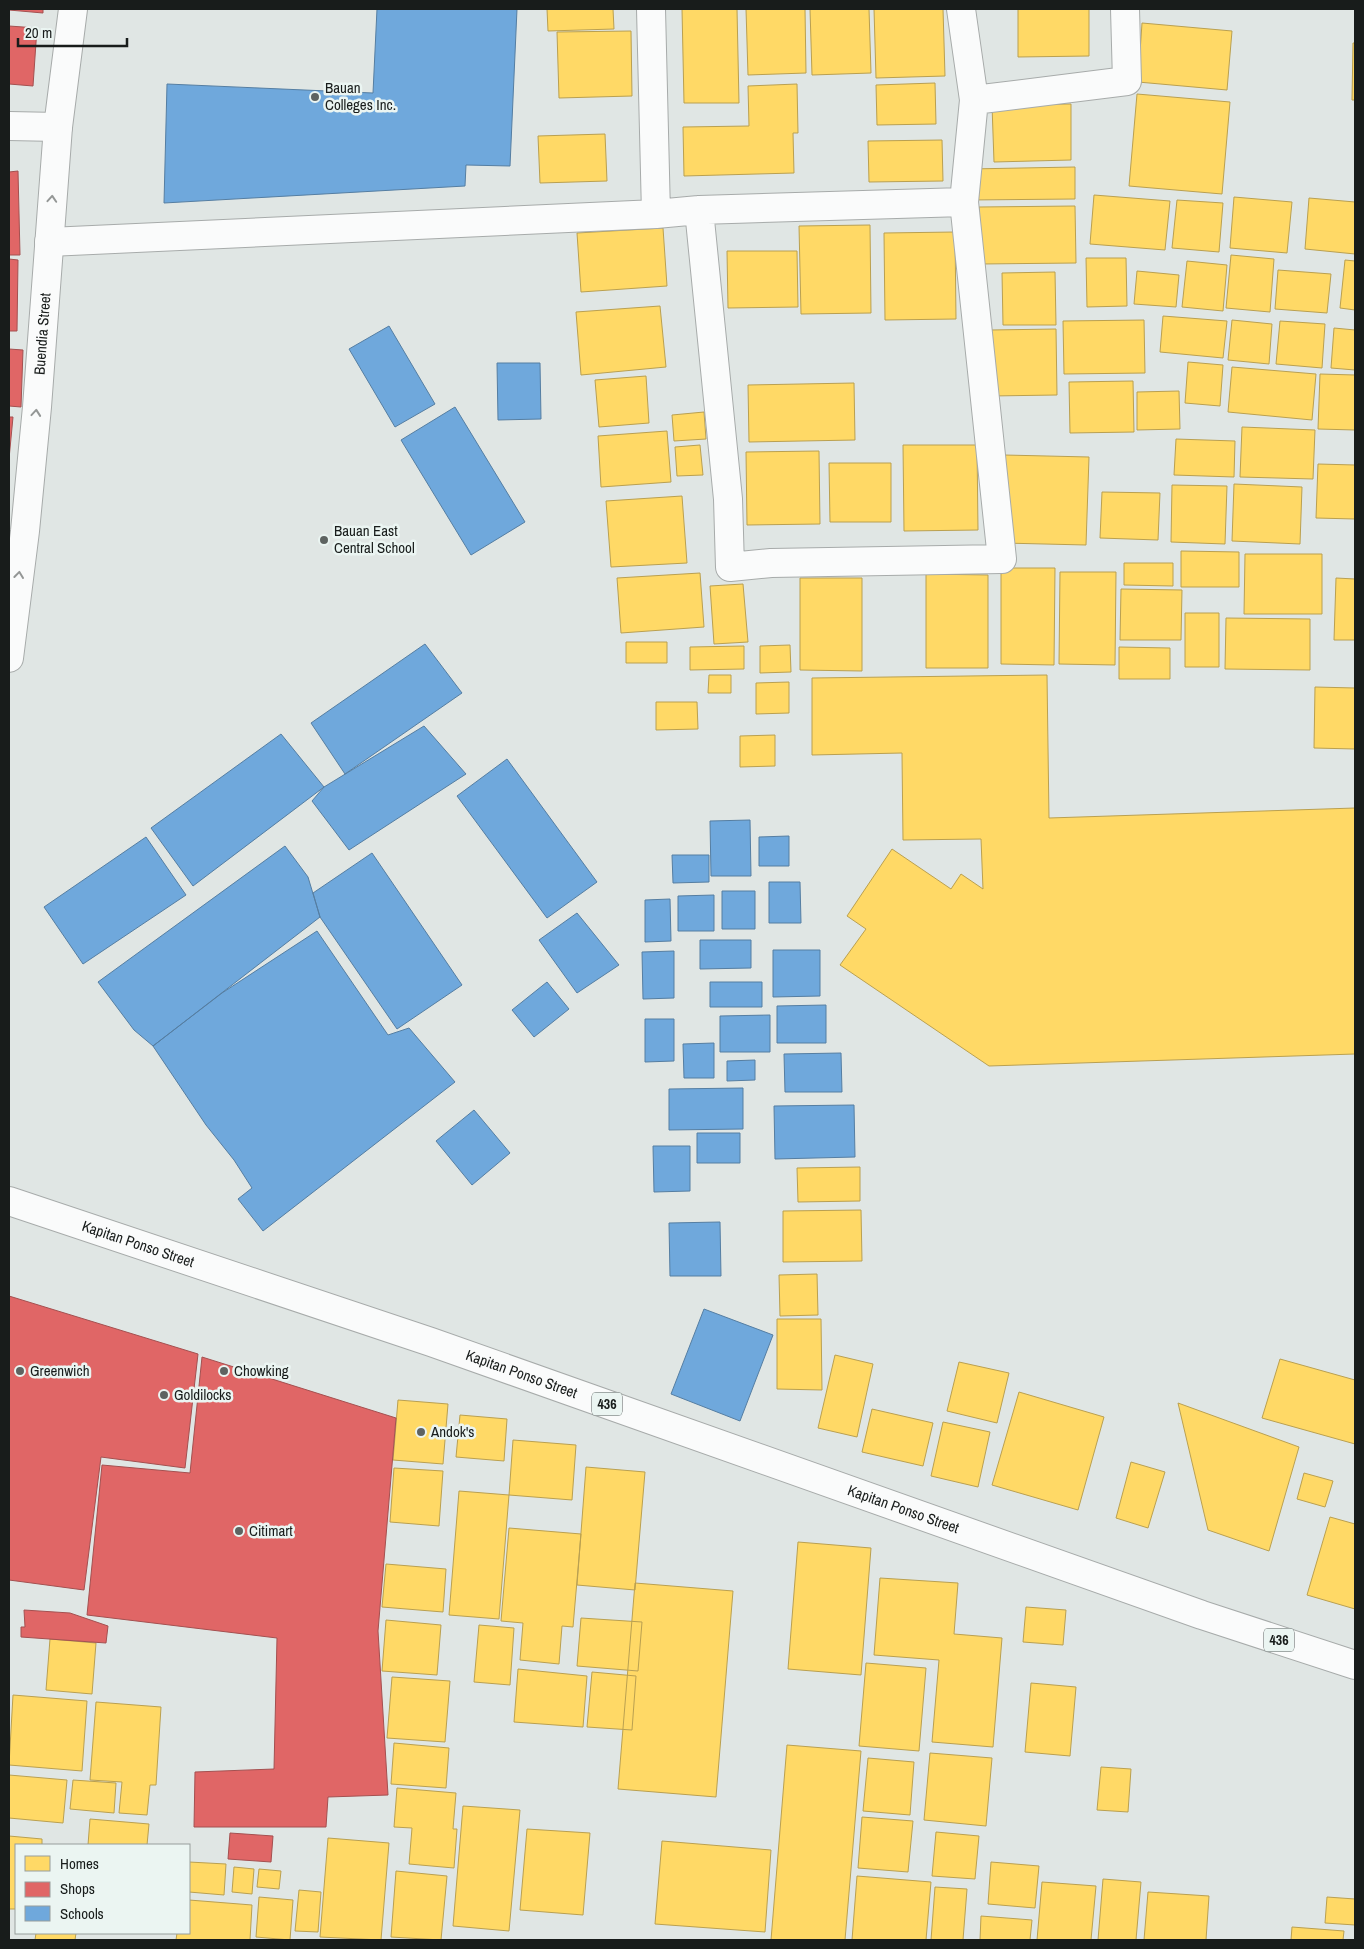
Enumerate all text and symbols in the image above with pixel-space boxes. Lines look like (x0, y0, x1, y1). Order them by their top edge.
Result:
scale bar (18, 15, 126, 47)
text: 20 m (25, 22, 52, 43)
place label: Bauan Colleges Inc. (325, 77, 396, 115)
marker: Bauan Colleges Inc. (309, 91, 321, 103)
one-way arrow (47, 194, 58, 202)
street label: Buendia Street (28, 291, 56, 375)
one-way arrow (31, 409, 42, 417)
place label: Bauan East Central School (334, 520, 415, 558)
marker: Bauan East Central School (318, 534, 330, 546)
one-way arrow (14, 570, 24, 579)
street label: Kapitan Ponso Street (79, 1215, 198, 1272)
street label: Kapitan Ponso Street (463, 1344, 581, 1403)
place label: Greenwich (30, 1360, 89, 1381)
place label: Chowking (234, 1360, 289, 1381)
marker: Greenwich (14, 1365, 26, 1377)
marker: Chowking (218, 1365, 230, 1377)
place label: Goldilocks (174, 1384, 231, 1405)
marker: Goldilocks (158, 1389, 170, 1401)
road number: 436 (592, 1392, 622, 1416)
place label: Andok's (430, 1421, 474, 1442)
marker: Andok's (415, 1426, 427, 1438)
street label: Kapitan Ponso Street (845, 1479, 963, 1538)
place label: Citimart (249, 1520, 293, 1541)
marker: Citimart (233, 1525, 245, 1537)
road number: 436 (1264, 1628, 1294, 1652)
legend (15, 1844, 190, 1934)
text: Homes (60, 1853, 99, 1874)
text: Shops (60, 1878, 95, 1899)
text: Schools (60, 1903, 104, 1924)

